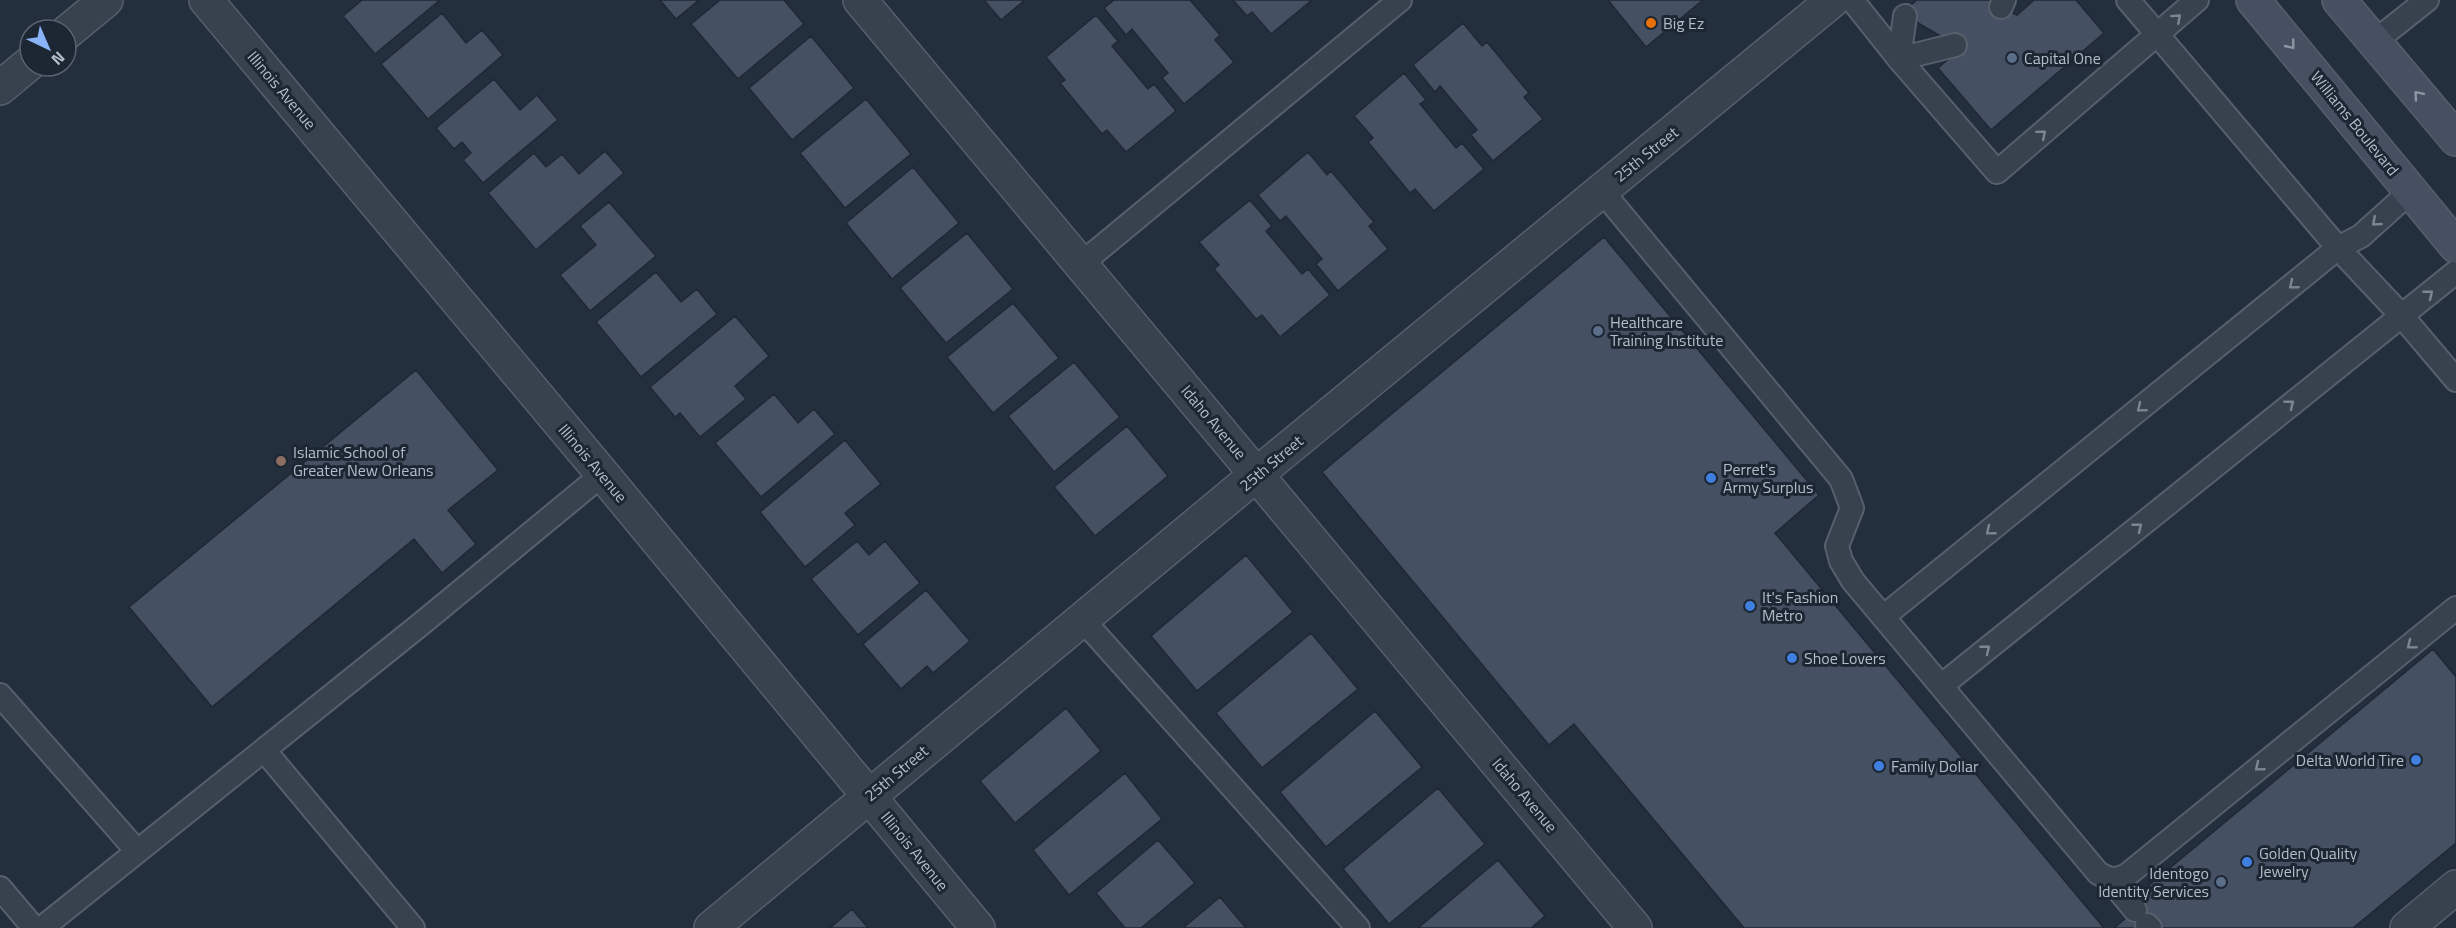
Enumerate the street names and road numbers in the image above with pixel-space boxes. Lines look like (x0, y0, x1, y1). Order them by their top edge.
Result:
street label: Illinois Avenue (242, 45, 322, 135)
street label: Williams Boulevard (2305, 65, 2405, 181)
street label: 25th Street (1609, 120, 1684, 188)
street label: Idaho Avenue (1176, 379, 1252, 465)
street label: Illinois Avenue (553, 418, 633, 508)
street label: 25th Street (1234, 429, 1308, 497)
street label: 25th Street (859, 739, 933, 807)
street label: Idaho Avenue (1487, 752, 1563, 838)
street label: Illinois Avenue (875, 806, 955, 896)

